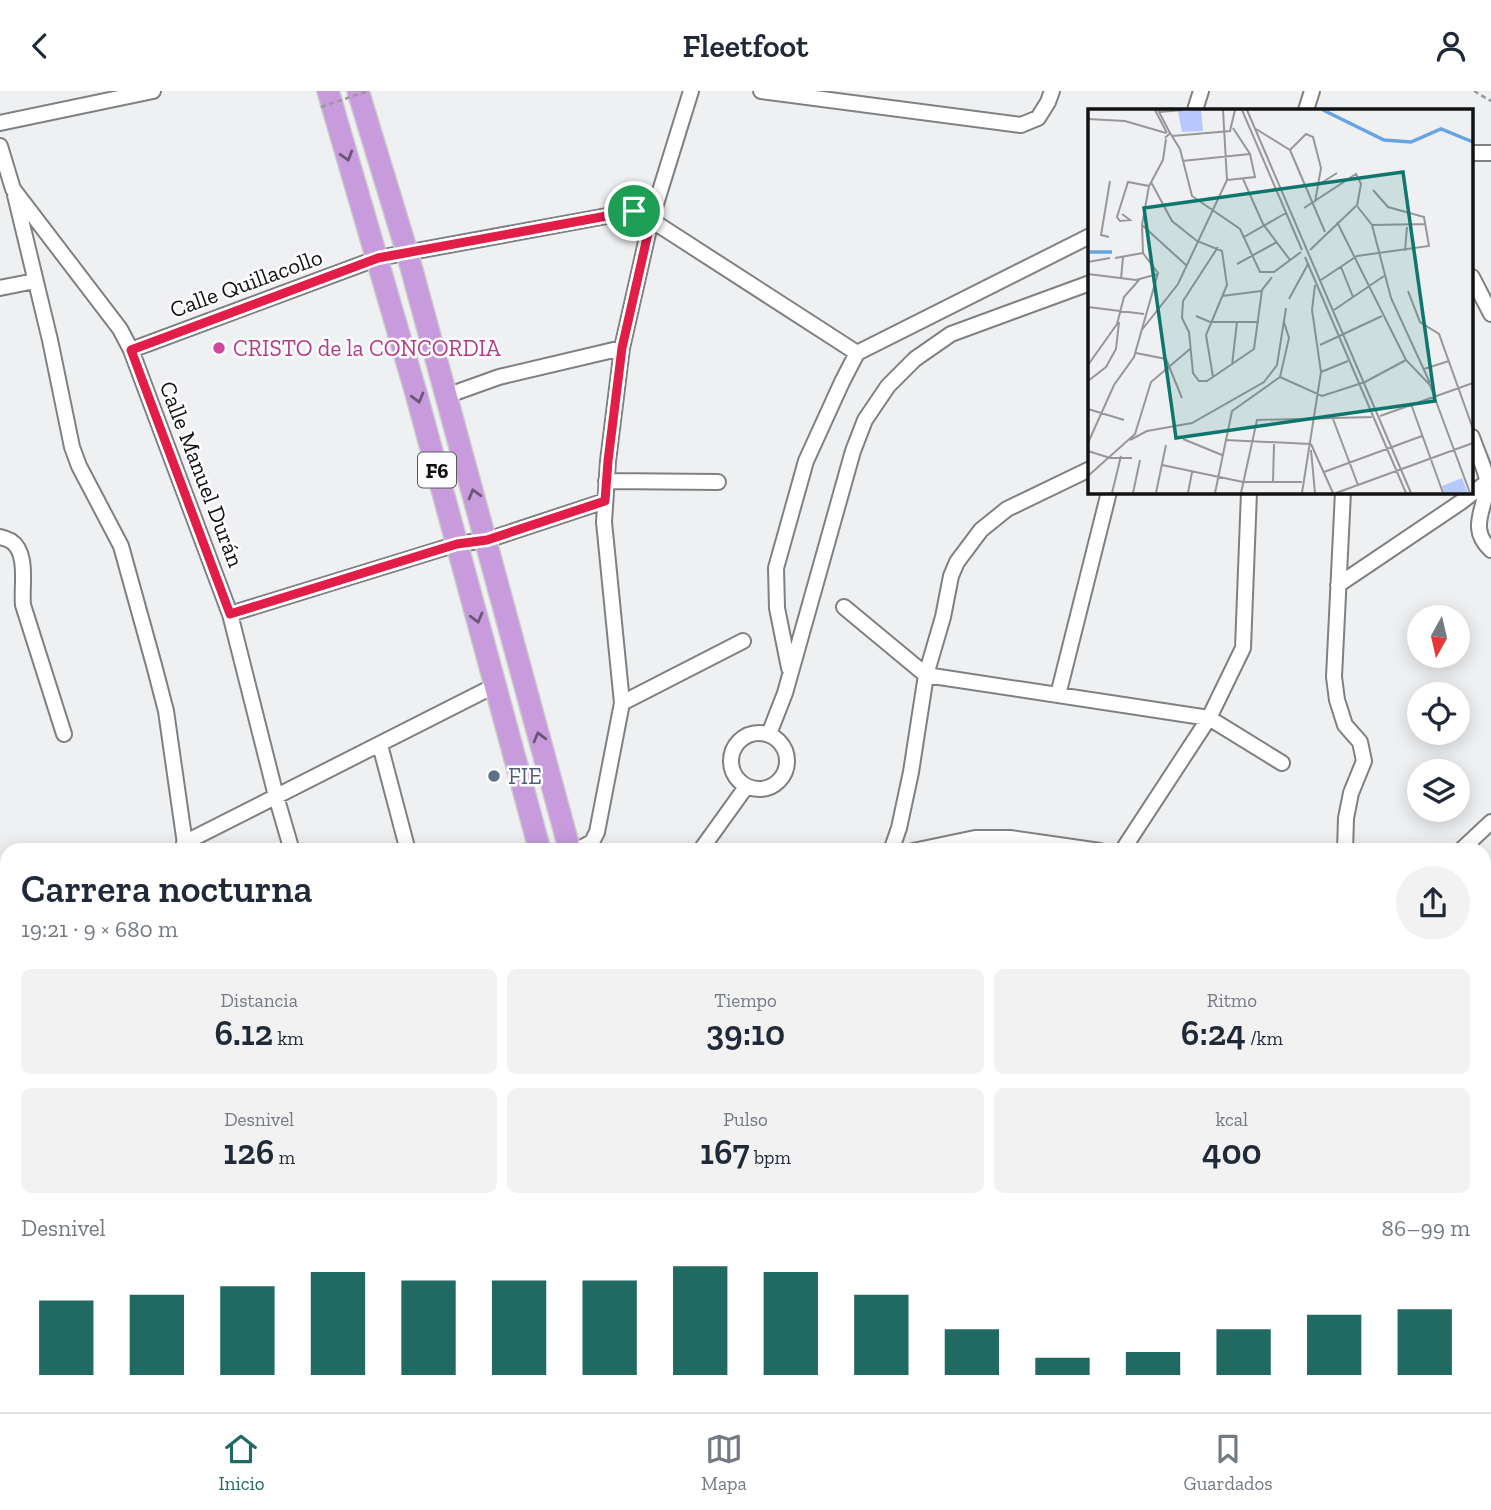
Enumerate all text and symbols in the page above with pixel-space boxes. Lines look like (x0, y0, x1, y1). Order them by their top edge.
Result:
icon: back (21, 27, 59, 65)
text: Fleetfoot (682, 27, 809, 65)
icon: person (1432, 27, 1470, 65)
inset map (1088, 109, 1474, 493)
one-way arrow (339, 150, 354, 162)
pin (604, 181, 664, 241)
icon: arrive (615, 192, 653, 230)
street label: Calle Quillacollo (166, 242, 326, 324)
place label: CRISTO de la CONCORDIA (233, 334, 502, 362)
marker: CRISTO de la CONCORDIA (211, 340, 227, 356)
street label: Calle Manuel Durán (154, 377, 250, 571)
one-way arrow (410, 392, 424, 404)
road number: F6 (418, 453, 456, 487)
one-way arrow (467, 488, 482, 500)
north arrow (1407, 605, 1470, 669)
map controls (1407, 605, 1470, 822)
one-way arrow (469, 612, 484, 624)
button: locate (1407, 682, 1470, 745)
one-way arrow (533, 731, 548, 743)
button: layers (1407, 759, 1470, 822)
place label: FIE (508, 762, 542, 790)
marker: FIE (486, 768, 502, 784)
text: Carrera nocturna (21, 866, 312, 912)
button: share (1396, 866, 1470, 940)
text: 19:21 · 9 × 680 m (21, 915, 178, 943)
text: Distancia (220, 989, 298, 1012)
text: Tiempo (714, 989, 777, 1012)
text: Ritmo (1207, 989, 1257, 1012)
text: 6.12 (215, 1012, 273, 1054)
text: 39:10 (706, 1012, 785, 1054)
text: 6:24 (1181, 1012, 1246, 1054)
text: km (273, 1027, 304, 1050)
text: /km (1246, 1027, 1283, 1050)
text: Desnivel (224, 1108, 294, 1131)
text: Pulso (723, 1108, 768, 1131)
text: kcal (1216, 1108, 1248, 1131)
text: 126 (223, 1131, 274, 1173)
text: 167 (700, 1131, 750, 1173)
text: 400 (1202, 1131, 1262, 1173)
text: m (274, 1146, 295, 1169)
text: bpm (750, 1146, 791, 1169)
text: Desnivel (21, 1214, 106, 1242)
text: 86–99 m (1382, 1214, 1470, 1242)
tab: Inicio (218, 1430, 265, 1495)
tab: Mapa (701, 1430, 747, 1495)
tab: Guardados (1184, 1430, 1273, 1495)

